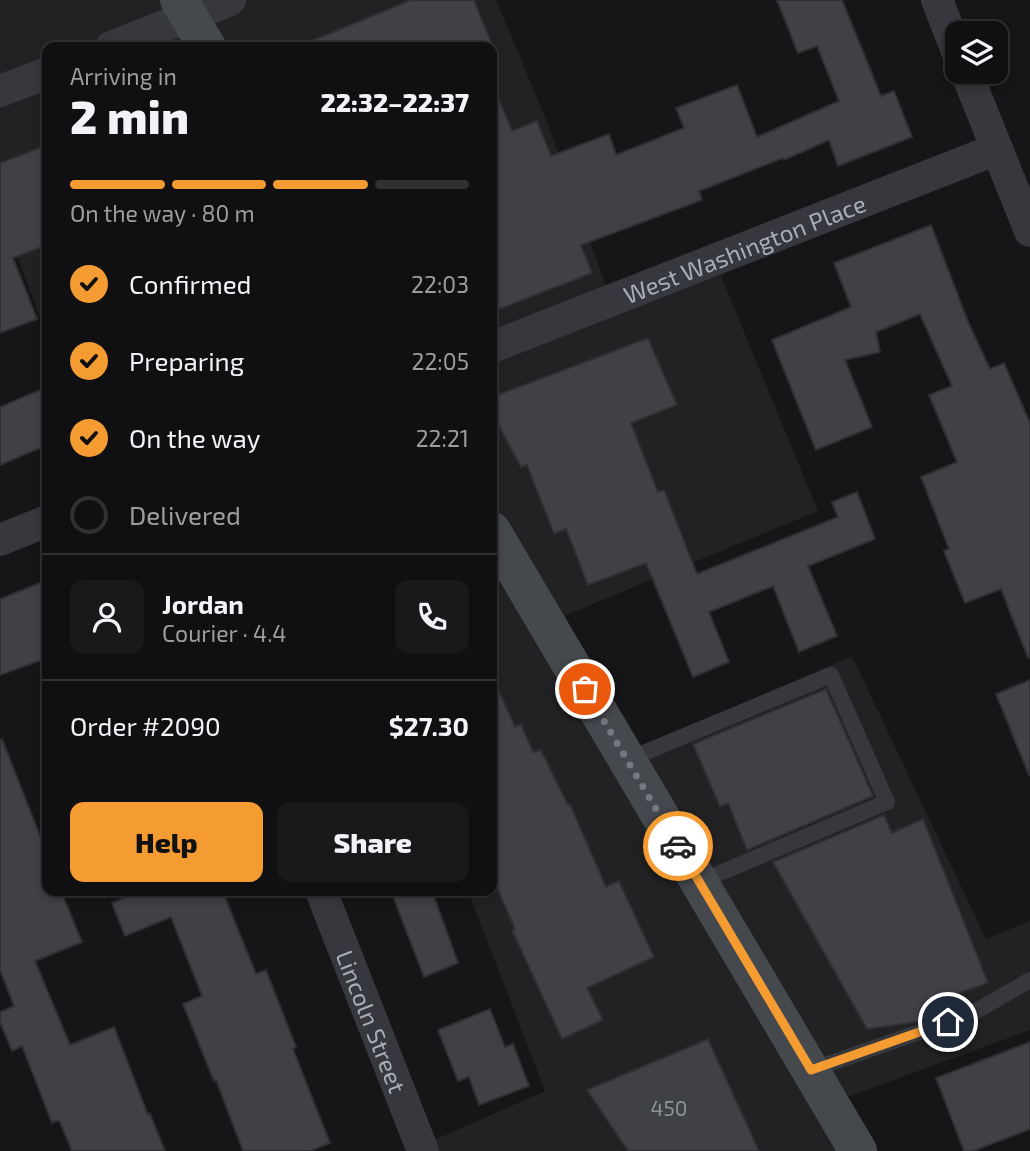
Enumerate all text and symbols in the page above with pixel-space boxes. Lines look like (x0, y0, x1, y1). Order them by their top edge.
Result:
map controls (945, 21, 1008, 84)
button: layers (945, 21, 1008, 84)
text: Arriving in (70, 62, 177, 90)
text: 22:32–22:37 (320, 86, 469, 117)
text: 2 min (70, 88, 189, 143)
street label: West Washington Place (619, 188, 870, 309)
text: On the way · 80 m (70, 199, 255, 227)
icon: check (70, 265, 108, 303)
text: Confirmed (129, 268, 252, 299)
text: 22:03 (411, 270, 469, 298)
icon: check (70, 342, 108, 380)
text: Preparing (129, 345, 244, 376)
text: 22:05 (412, 347, 469, 375)
icon: check (70, 419, 108, 457)
text: On the way (129, 422, 260, 453)
text: 22:21 (416, 424, 469, 452)
text: Delivered (129, 499, 241, 530)
button: person (70, 580, 144, 654)
button: phone (395, 580, 469, 654)
text: Jordan (162, 588, 244, 619)
text: Courier · 4.4 (162, 619, 286, 647)
pin (555, 659, 615, 719)
icon: bag (566, 670, 604, 708)
text: Order #2090 (70, 710, 221, 741)
text: $27.30 (389, 710, 469, 741)
button: Help (70, 802, 263, 882)
button: Share (277, 802, 469, 882)
courier (643, 811, 713, 881)
icon: car (659, 827, 697, 865)
street label: Lincoln Street (331, 946, 413, 1097)
pin (918, 992, 978, 1052)
icon: home (929, 1003, 967, 1041)
house number: 450 (651, 1095, 687, 1120)

